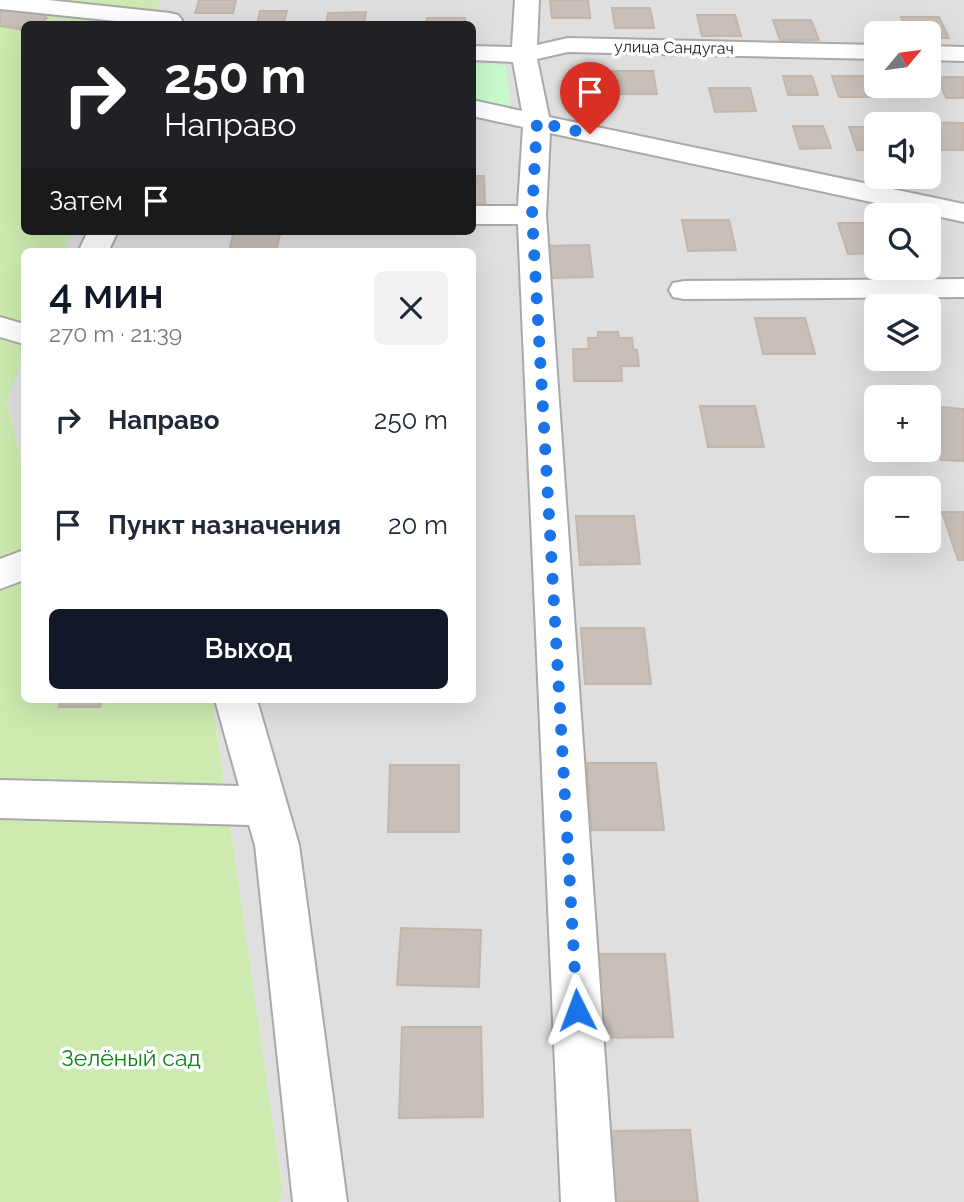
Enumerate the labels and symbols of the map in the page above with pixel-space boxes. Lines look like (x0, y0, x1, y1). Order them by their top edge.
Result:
north arrow (864, 21, 942, 98)
street label: улица Сандугач (614, 37, 734, 58)
pin (560, 62, 620, 134)
position arrow (540, 973, 614, 1047)
park label: Зелёный сад (61, 1044, 201, 1071)

